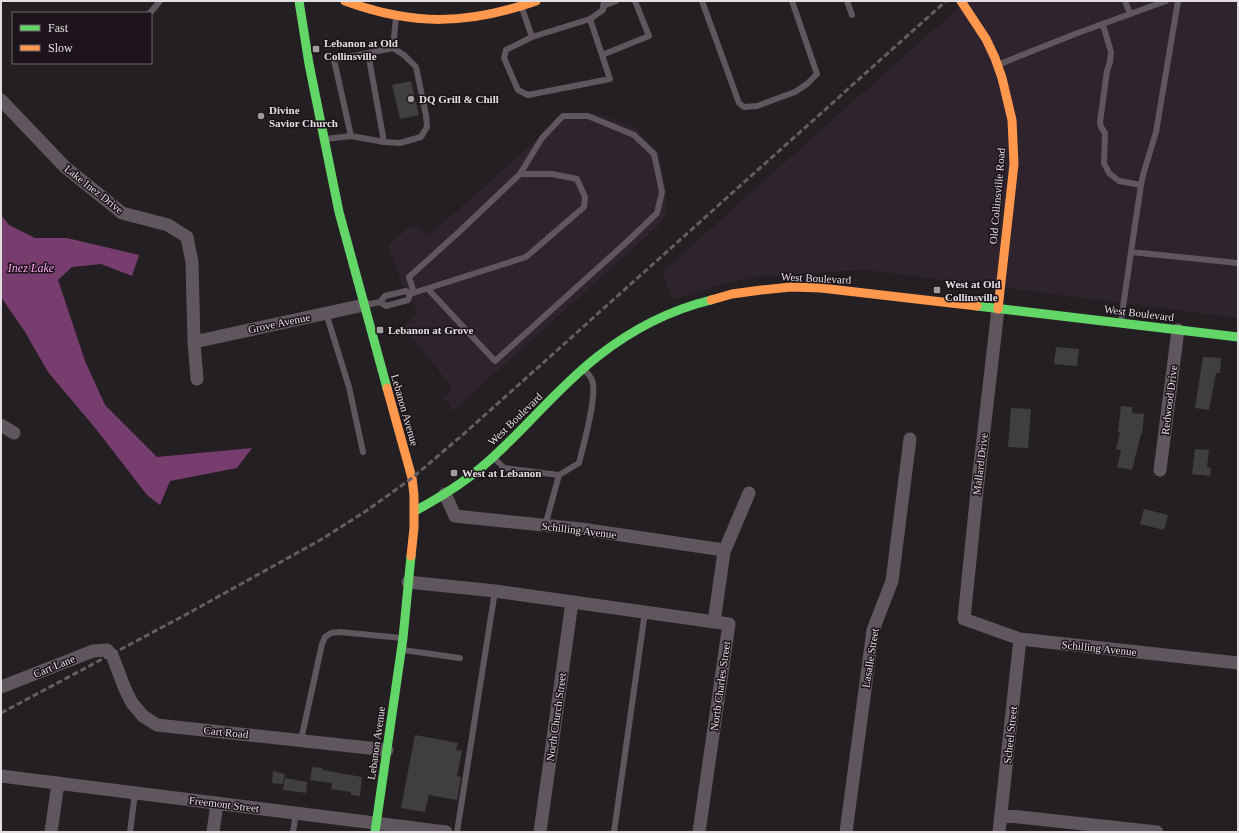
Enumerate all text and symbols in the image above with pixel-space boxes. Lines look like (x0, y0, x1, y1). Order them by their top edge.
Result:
legend (12, 12, 152, 64)
text: Fast (48, 21, 69, 35)
place label: Lebanon at Old Collinsville (324, 37, 398, 62)
text: Slow (48, 41, 73, 55)
marker: Lebanon at Old Collinsville (311, 44, 321, 54)
place label: DQ Grill & Chill (419, 93, 499, 105)
marker: DQ Grill & Chill (406, 94, 416, 104)
place label: Divine Savior Church (269, 104, 338, 129)
marker: Divine Savior Church (256, 111, 266, 121)
street label: Old Collinsville Road (987, 147, 1007, 245)
street label: Lake Inez Drive (62, 162, 126, 216)
water label: Inez Lake (7, 261, 55, 275)
street label: West Boulevard (781, 270, 852, 286)
place label: West at Old Collinsville (945, 278, 1001, 303)
marker: West at Old Collinsville (932, 285, 942, 295)
street label: West Boulevard (1103, 303, 1175, 323)
street label: Grove Avenue (247, 311, 311, 335)
place label: Lebanon at Grove (388, 324, 473, 336)
marker: Lebanon at Grove (375, 325, 385, 335)
street label: Redwood Drive (1159, 364, 1179, 435)
street label: Lebanon Avenue (389, 373, 421, 447)
street label: West Boulevard (486, 390, 545, 448)
street label: Mallard Drive (970, 432, 990, 496)
place label: West at Lebanon (462, 467, 541, 479)
marker: West at Lebanon (449, 468, 459, 478)
street label: Schilling Avenue (541, 519, 617, 541)
street label: Lasalle Street (859, 627, 881, 689)
street label: Schilling Avenue (1061, 638, 1137, 658)
street label: North Charles Street (708, 640, 732, 732)
street label: Cart Lane (31, 652, 77, 680)
street label: North Church Street (544, 672, 568, 762)
street label: Lebanon Avenue (365, 705, 387, 780)
street label: Scheel Street (1001, 706, 1019, 764)
street label: Cart Road (203, 724, 249, 740)
street label: Freemont Street (188, 794, 260, 814)

